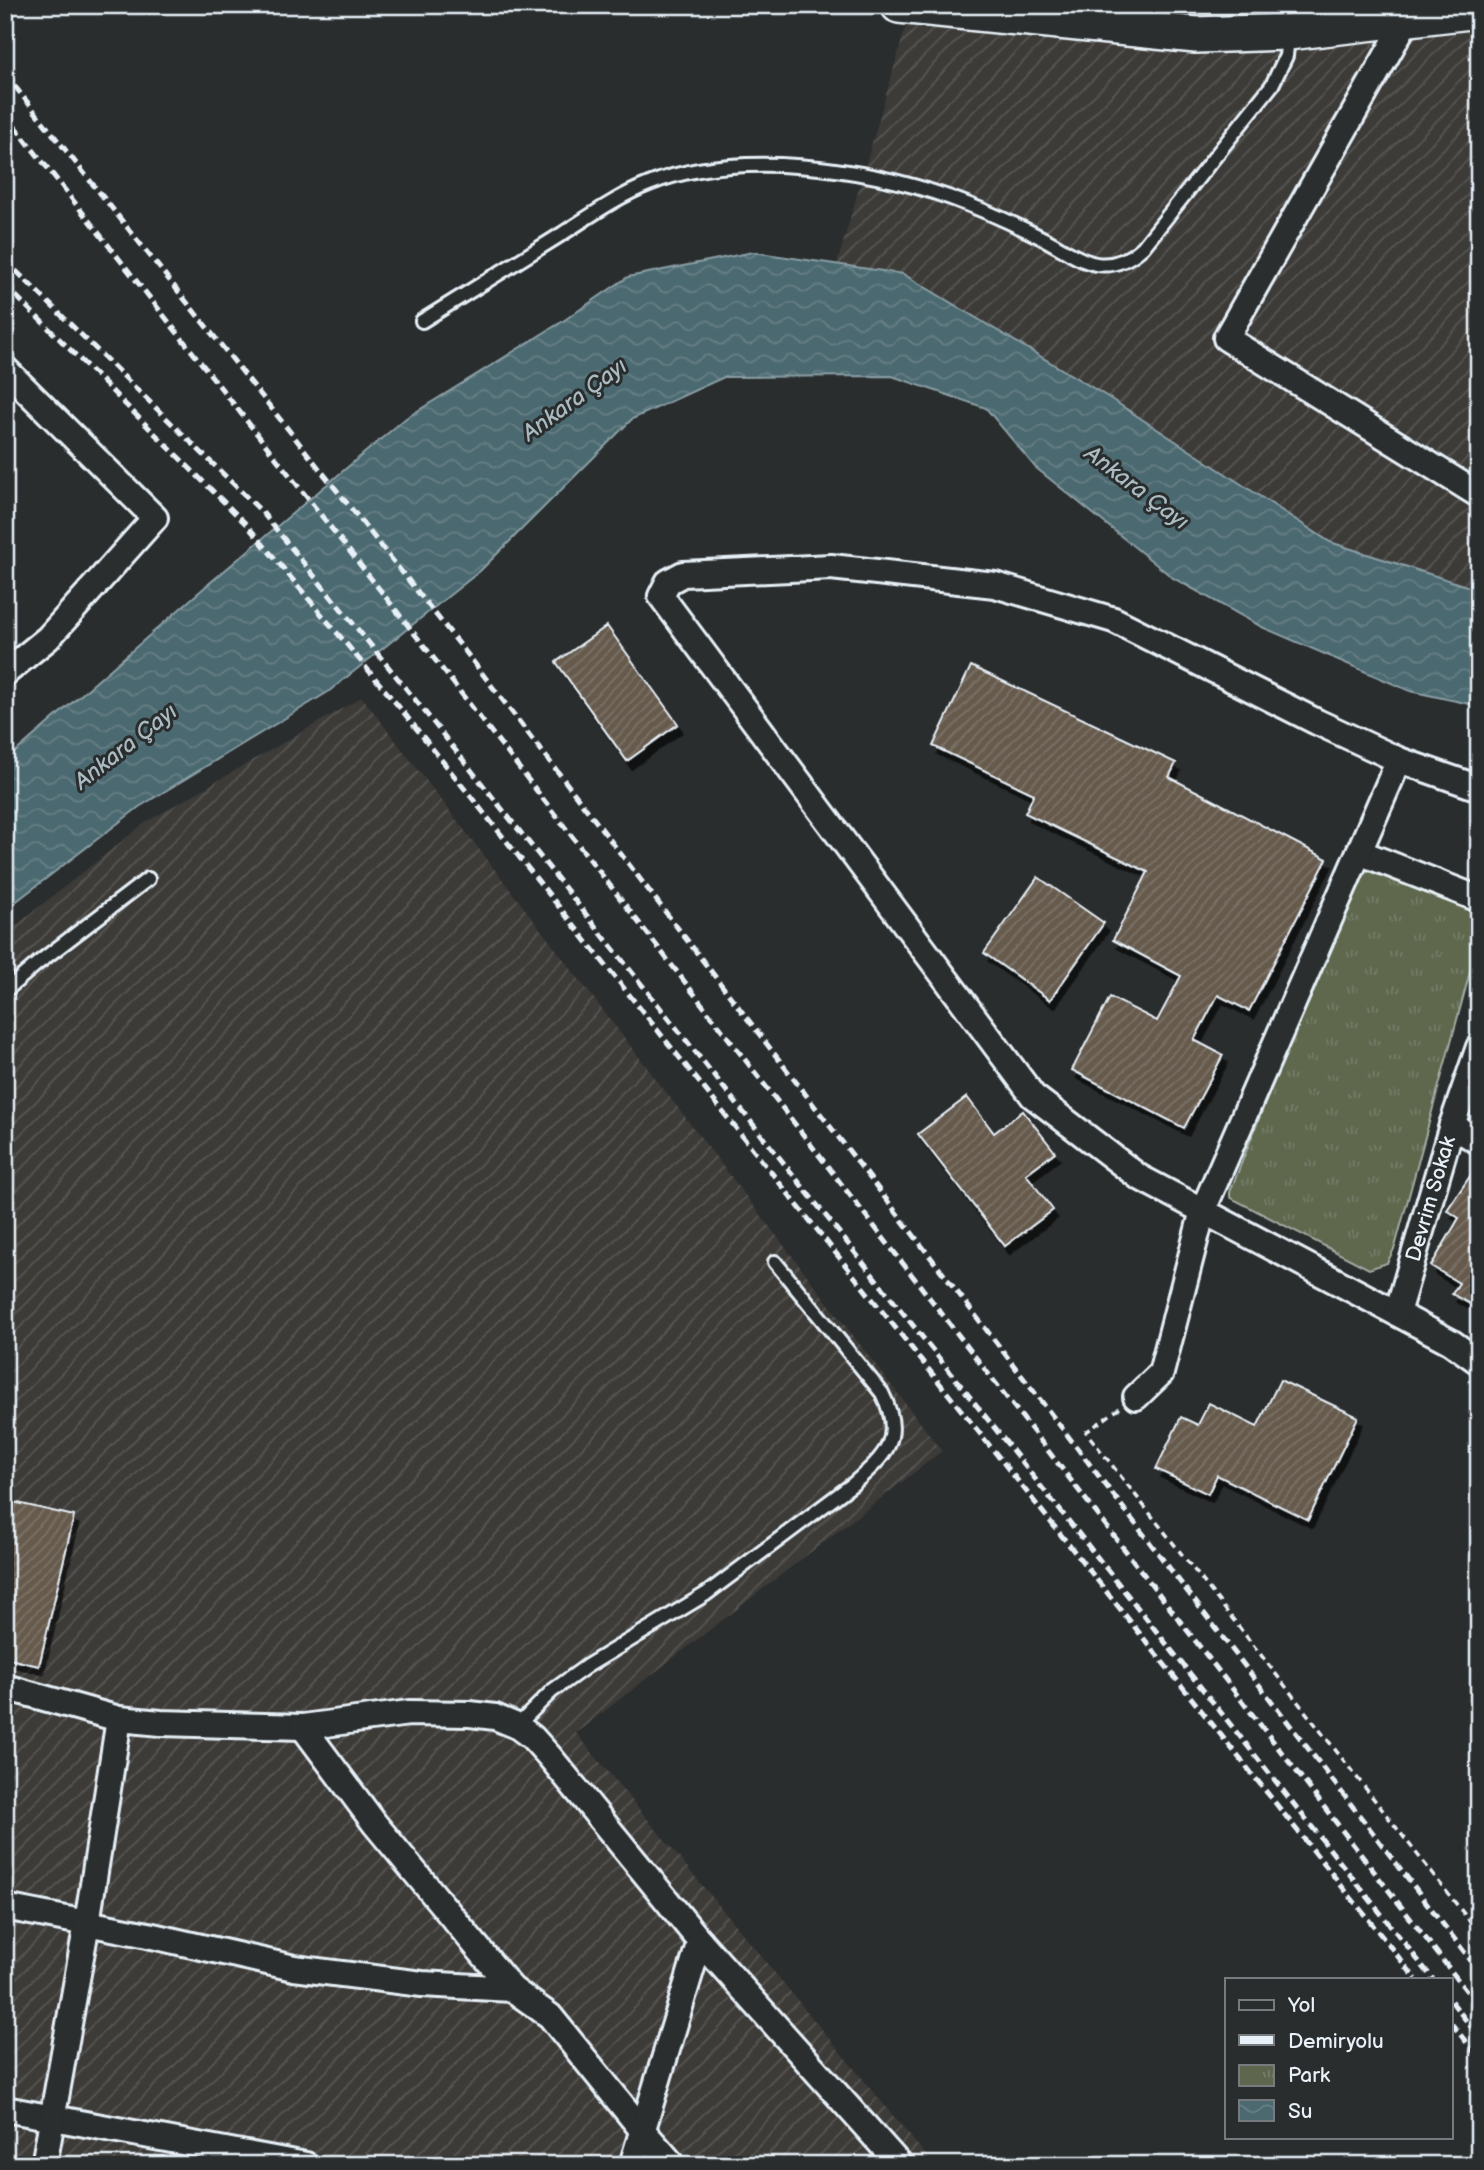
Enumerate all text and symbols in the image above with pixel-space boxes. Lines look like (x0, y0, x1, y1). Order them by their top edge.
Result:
water label: Ankara Çayı (516, 352, 633, 448)
water label: Ankara Çayı (1078, 439, 1194, 536)
water label: Ankara Çayı (68, 698, 183, 796)
street label: Devrim Sokak (1401, 1133, 1461, 1265)
legend (1225, 1978, 1452, 2138)
text: Yol (1287, 1993, 1315, 2018)
text: Demiryolu (1288, 2029, 1384, 2054)
text: Park (1288, 2063, 1331, 2088)
text: Su (1288, 2099, 1312, 2124)

